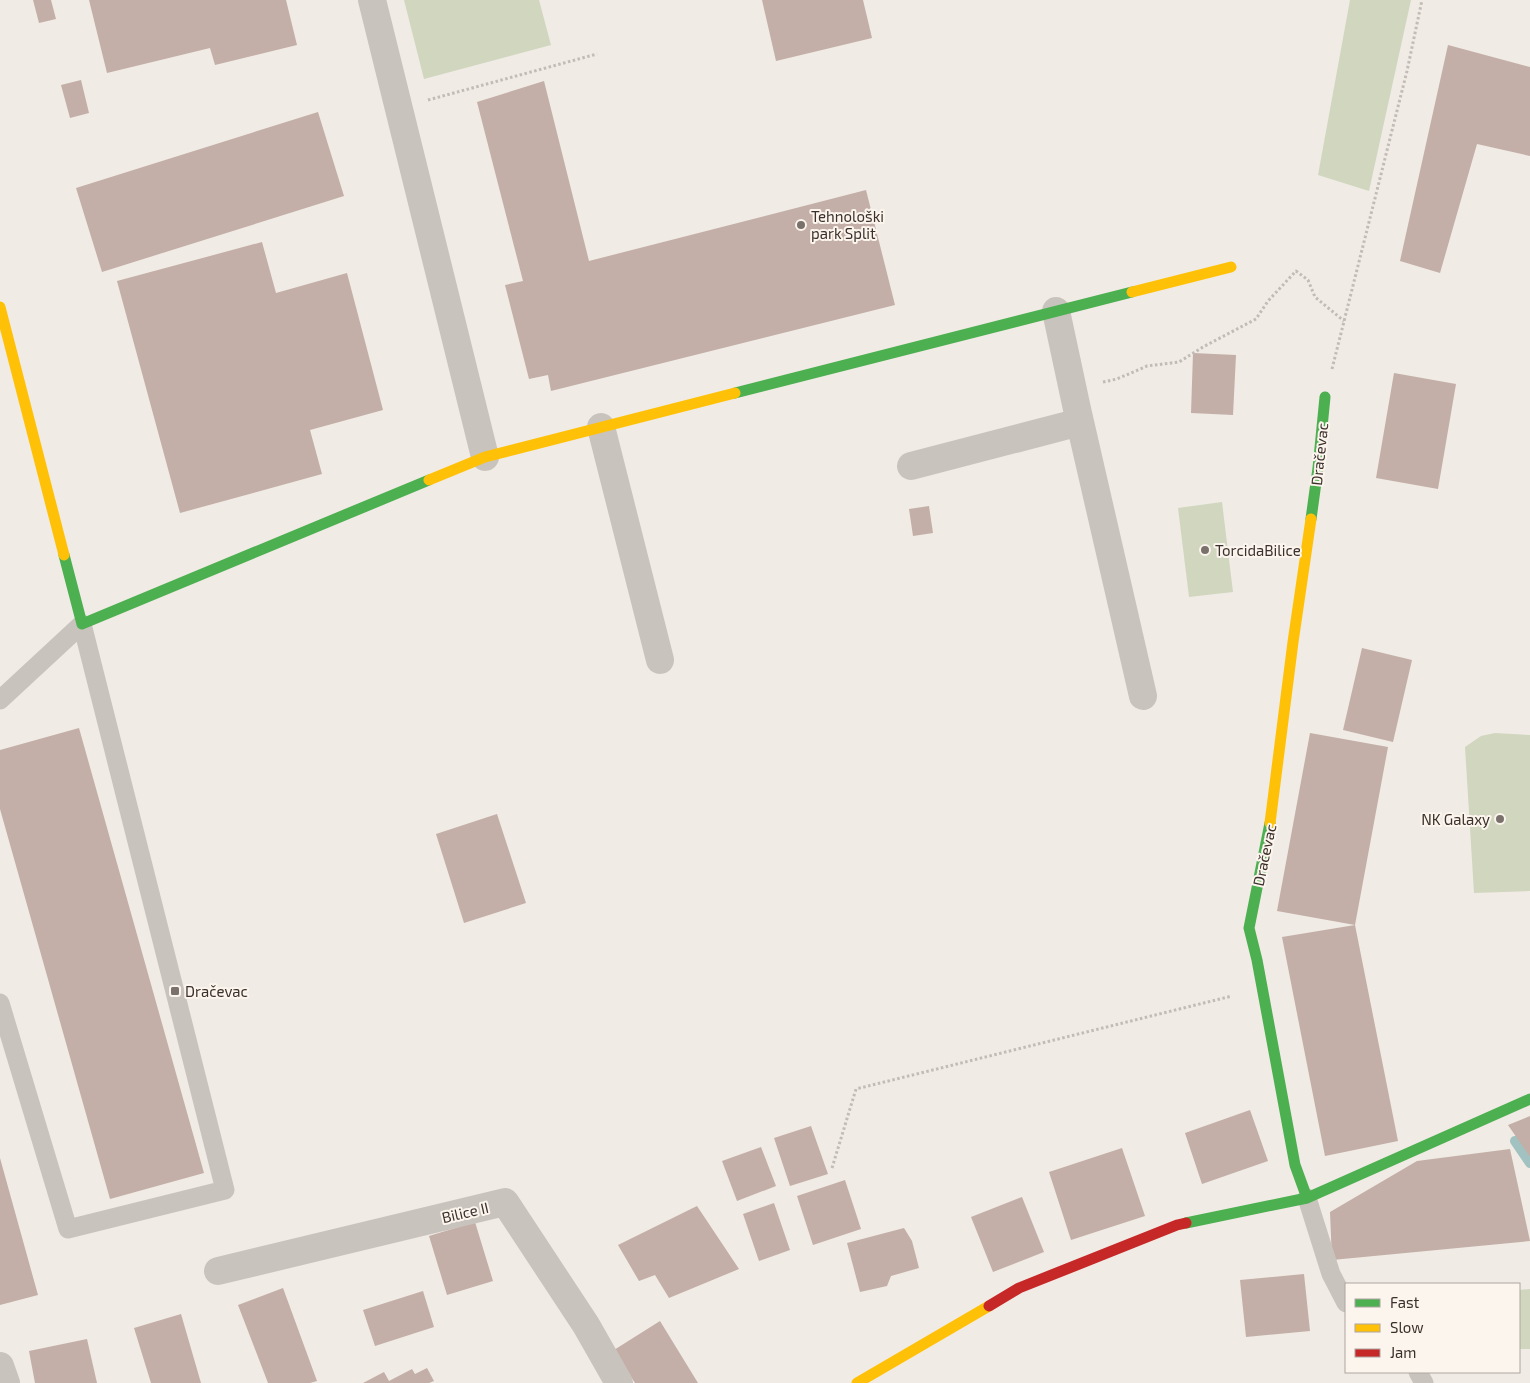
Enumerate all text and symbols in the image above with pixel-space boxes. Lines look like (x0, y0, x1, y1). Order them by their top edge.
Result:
place label: Tehnološki park Split (811, 207, 884, 242)
marker: Tehnološki park Split (795, 219, 807, 231)
street label: Dračevac (1307, 422, 1331, 486)
place label: TorcidaBilice (1215, 541, 1301, 559)
marker: TorcidaBilice (1199, 544, 1211, 556)
place label: NK Galaxy (1421, 810, 1490, 828)
marker: NK Galaxy (1494, 813, 1506, 825)
street label: Dračevac (1249, 822, 1279, 888)
place label: Dračevac (185, 982, 248, 1000)
marker: Dračevac (169, 985, 181, 997)
street label: Bilice II (440, 1198, 490, 1226)
legend (1345, 1283, 1520, 1373)
text: Fast (1390, 1293, 1420, 1311)
text: Slow (1390, 1318, 1424, 1336)
text: Jam (1390, 1343, 1416, 1361)

